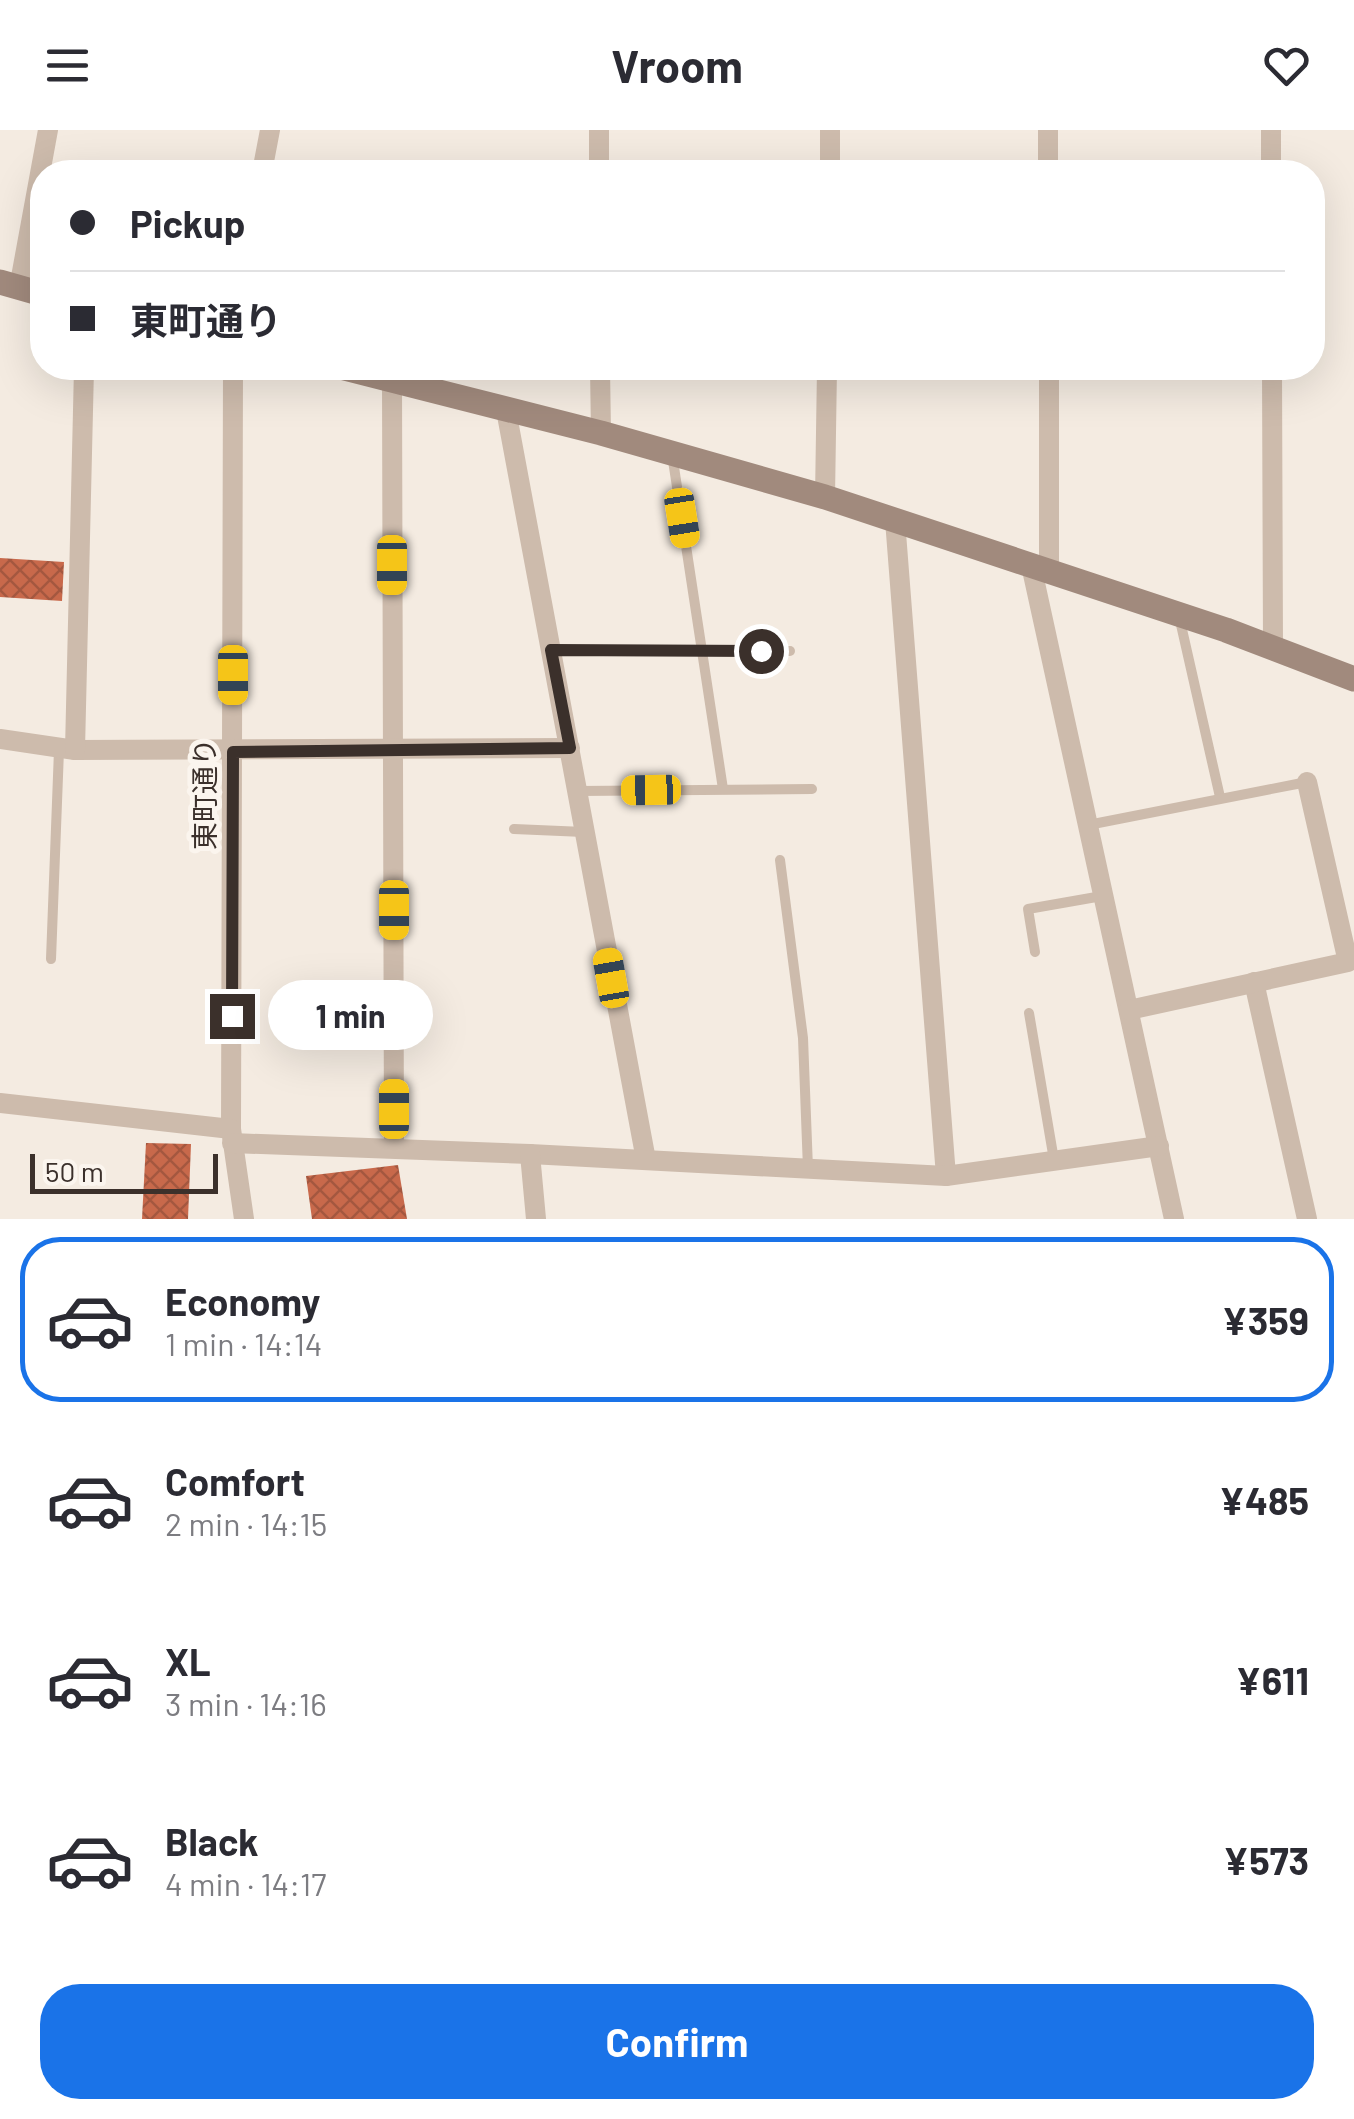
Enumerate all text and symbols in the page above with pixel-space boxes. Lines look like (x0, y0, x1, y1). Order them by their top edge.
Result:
icon: menu (40, 38, 95, 93)
text: Vroom (611, 38, 743, 92)
icon: heart (1259, 38, 1314, 93)
text: Pickup (130, 200, 245, 246)
text: 東町通り (130, 297, 282, 343)
car (662, 486, 702, 550)
car (377, 535, 407, 595)
route start (739, 629, 784, 674)
car (218, 645, 248, 705)
street label: 東町通り (187, 738, 221, 850)
car (621, 774, 681, 806)
car (379, 880, 409, 940)
car (591, 946, 631, 1010)
callout: 1 min (267, 981, 432, 1051)
route end (210, 994, 255, 1039)
text: 1 min (315, 996, 386, 1034)
car (379, 1079, 409, 1139)
scale bar (30, 1149, 218, 1194)
text: 50 m (45, 1154, 104, 1188)
icon: car (45, 1275, 135, 1365)
text: Economy (165, 1278, 320, 1324)
text: ¥359 (1222, 1297, 1309, 1343)
text: 1 min · 14:14 (165, 1324, 323, 1362)
icon: car (45, 1455, 135, 1545)
text: Comfort (165, 1458, 305, 1504)
text: ¥485 (1219, 1477, 1309, 1523)
text: 2 min · 14:15 (165, 1504, 327, 1542)
icon: car (45, 1635, 135, 1725)
text: XL (165, 1638, 211, 1684)
text: ¥611 (1236, 1657, 1309, 1703)
text: 3 min · 14:16 (165, 1684, 327, 1722)
icon: car (45, 1815, 135, 1905)
text: Black (165, 1818, 259, 1864)
text: ¥573 (1223, 1837, 1309, 1883)
text: 4 min · 14:17 (165, 1864, 326, 1902)
button: Confirm (40, 1984, 1314, 2099)

